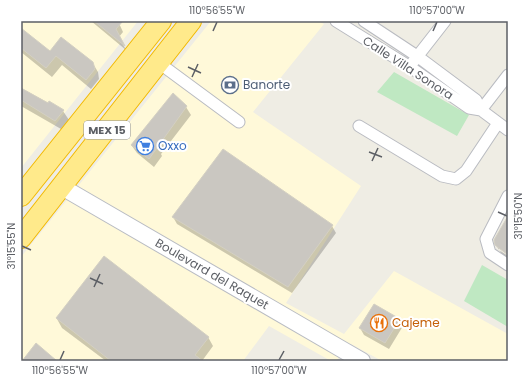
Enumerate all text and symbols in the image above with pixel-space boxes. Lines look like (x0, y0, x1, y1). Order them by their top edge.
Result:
text: 110°56'55"W (189, 3, 245, 18)
text: 110°57'00"W (409, 3, 465, 18)
street label: Calle Villa Sonora (360, 32, 457, 103)
bank icon: Banorte (220, 75, 240, 95)
place label: Banorte (243, 76, 290, 93)
road number: MEX 15 (84, 121, 130, 139)
supermarket icon: Oxxo (135, 136, 155, 156)
place label: Oxxo (158, 137, 187, 154)
text: 31°15'50"N (511, 193, 526, 239)
text: 31°15'55"N (4, 223, 19, 269)
street label: Boulevard del Raquet (152, 234, 272, 313)
restaurant icon: Cajeme (369, 313, 389, 333)
place label: Cajeme (392, 314, 440, 331)
text: 110°56'55"W (32, 363, 88, 378)
text: 110°57'00"W (251, 363, 307, 378)

